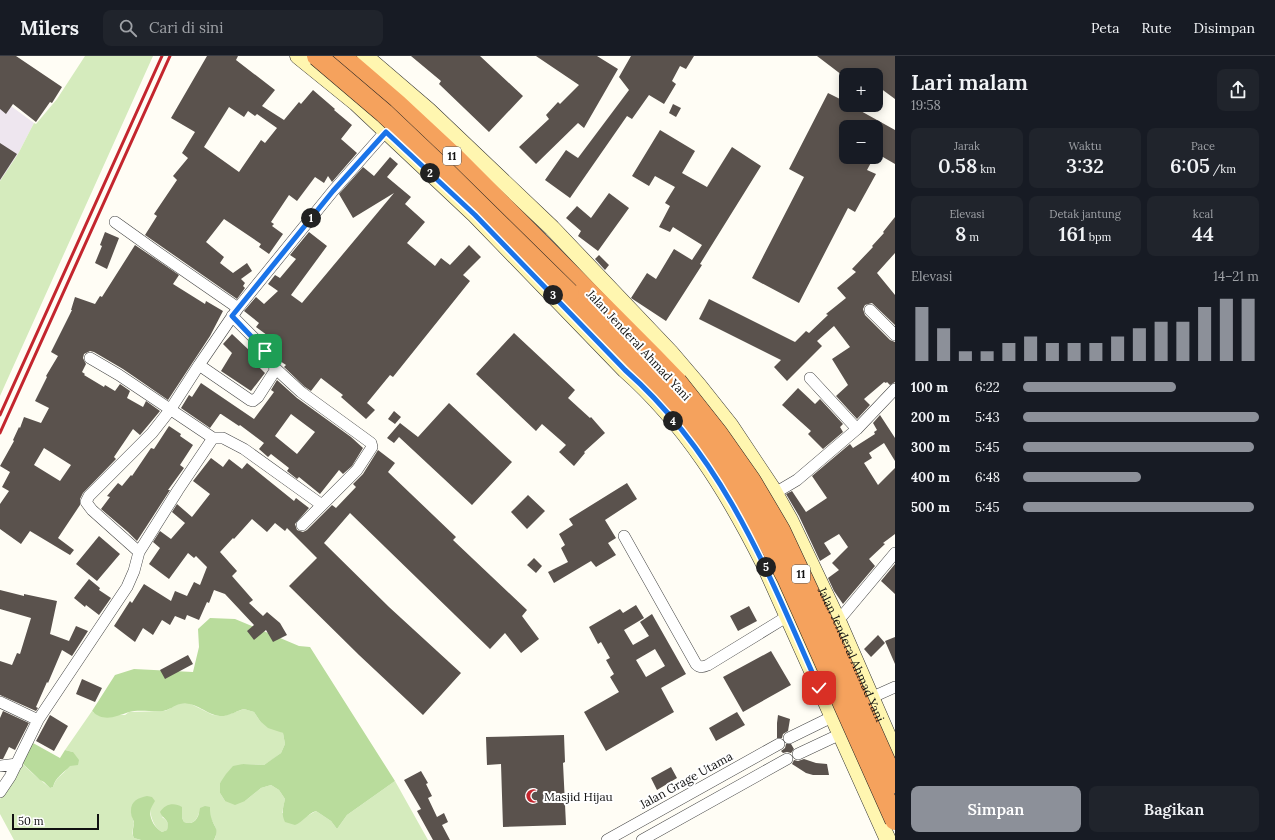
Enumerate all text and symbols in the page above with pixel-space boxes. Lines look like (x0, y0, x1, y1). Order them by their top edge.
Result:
search box (103, 10, 383, 46)
text: Milers (20, 16, 79, 40)
icon: search (117, 17, 139, 39)
text: Cari di sini (149, 18, 223, 37)
text: Peta (1091, 19, 1119, 37)
text: Rute (1141, 19, 1172, 37)
text: Disimpan (1194, 19, 1255, 37)
map controls (839, 68, 883, 164)
button: + (839, 68, 883, 112)
text: Lari malam (911, 68, 1028, 96)
button: share (1217, 69, 1259, 111)
text: 19:58 (911, 97, 941, 114)
button: − (839, 120, 883, 164)
text: Jarak (954, 139, 980, 153)
text: Waktu (1069, 139, 1101, 153)
text: Pace (1191, 139, 1215, 153)
road number: 11 (443, 147, 461, 165)
text: 0.58 (938, 153, 977, 178)
text: 3:32 (1066, 153, 1104, 178)
text: 6:05 (1170, 153, 1210, 178)
text: km (977, 162, 996, 176)
text: /km (1210, 162, 1236, 176)
pin: 2 (420, 163, 440, 183)
text: 2 (427, 166, 433, 180)
text: Elevasi (949, 207, 985, 221)
text: Detak jantung (1049, 207, 1121, 221)
text: kcal (1193, 207, 1213, 221)
pin: 1 (301, 208, 321, 228)
text: 1 (309, 211, 313, 225)
text: 8 (955, 221, 966, 246)
text: 161 (1059, 221, 1086, 246)
text: 44 (1192, 221, 1214, 246)
text: m (966, 230, 979, 244)
text: bpm (1086, 230, 1111, 244)
text: Elevasi (911, 268, 952, 285)
text: 14–21 m (1213, 268, 1259, 285)
pin: 3 (543, 285, 563, 305)
street label: Jalan Jenderal Ahmad Yani (583, 286, 694, 403)
text: 3 (550, 288, 556, 302)
pin (248, 334, 282, 368)
icon: arrive (254, 340, 276, 362)
text: 100 m (911, 379, 948, 396)
text: 6:22 (975, 379, 1000, 396)
text: 200 m (911, 409, 950, 426)
text: 5:43 (975, 409, 1000, 426)
pin: 4 (663, 411, 683, 431)
text: 4 (670, 414, 676, 428)
text: 300 m (911, 439, 950, 456)
text: 5:45 (975, 439, 999, 456)
text: 400 m (911, 469, 950, 486)
text: 6:48 (975, 469, 1000, 486)
text: 500 m (911, 499, 950, 516)
text: 5:45 (975, 499, 999, 516)
pin: 5 (756, 557, 776, 577)
text: 5 (763, 560, 769, 574)
road number: 11 (792, 565, 810, 583)
street label: Jalan Jenderal Ahmad Yani (815, 583, 888, 724)
pin (802, 671, 836, 705)
icon: check (808, 677, 830, 699)
street label: Jalan Grage Utama (636, 748, 735, 812)
button: Simpan (911, 786, 1081, 832)
button: Bagikan (1089, 786, 1259, 832)
mosque icon: Masjid Hijau (525, 788, 541, 804)
place label: Masjid Hijau (544, 789, 613, 804)
scale bar (12, 812, 99, 831)
text: 50 m (18, 814, 44, 828)

